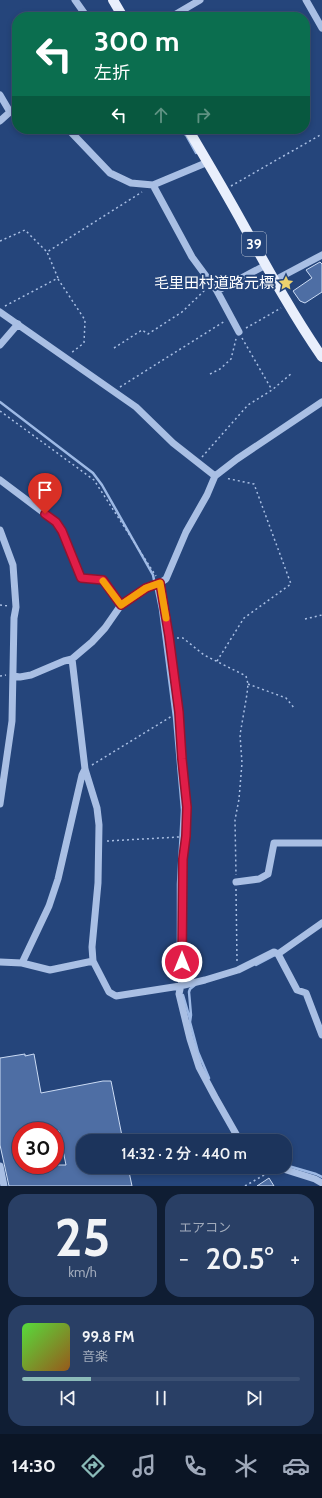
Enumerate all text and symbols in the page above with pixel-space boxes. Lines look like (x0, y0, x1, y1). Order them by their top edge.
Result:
text: 300 m (94, 24, 179, 58)
icon: left (28, 28, 80, 80)
text: 左折 (94, 62, 130, 84)
icon: left (108, 104, 130, 126)
icon: ahead (150, 104, 172, 126)
icon: right (192, 104, 214, 126)
road number: 39 (242, 232, 266, 256)
place label: 毛里田村道路元標 (154, 274, 274, 292)
place icon: 毛里田村道路元標 (277, 274, 295, 292)
pin (28, 473, 62, 514)
icon: arrive (34, 479, 56, 501)
position arrow (161, 941, 203, 983)
speed limit sign: 30 (12, 1122, 64, 1174)
text: 14:32 · 2 分 · 440 m (121, 1145, 247, 1163)
text: 25 (55, 1206, 110, 1269)
text: エアコン (179, 1219, 231, 1235)
text: 20.5° (206, 1240, 273, 1277)
text: − (179, 1245, 189, 1272)
text: + (290, 1245, 300, 1272)
text: km/h (68, 1264, 97, 1280)
text: 99.8 FM (82, 1328, 135, 1346)
text: 音楽 (82, 1348, 108, 1364)
icon: previous (57, 1387, 79, 1409)
icon: pause (150, 1387, 172, 1409)
icon: next (243, 1387, 265, 1409)
icon: directions (79, 1452, 107, 1480)
icon: music (130, 1452, 158, 1480)
icon: phone (181, 1452, 209, 1480)
icon: climate (232, 1452, 260, 1480)
icon: car (282, 1452, 310, 1480)
text: 14:30 (11, 1455, 56, 1477)

